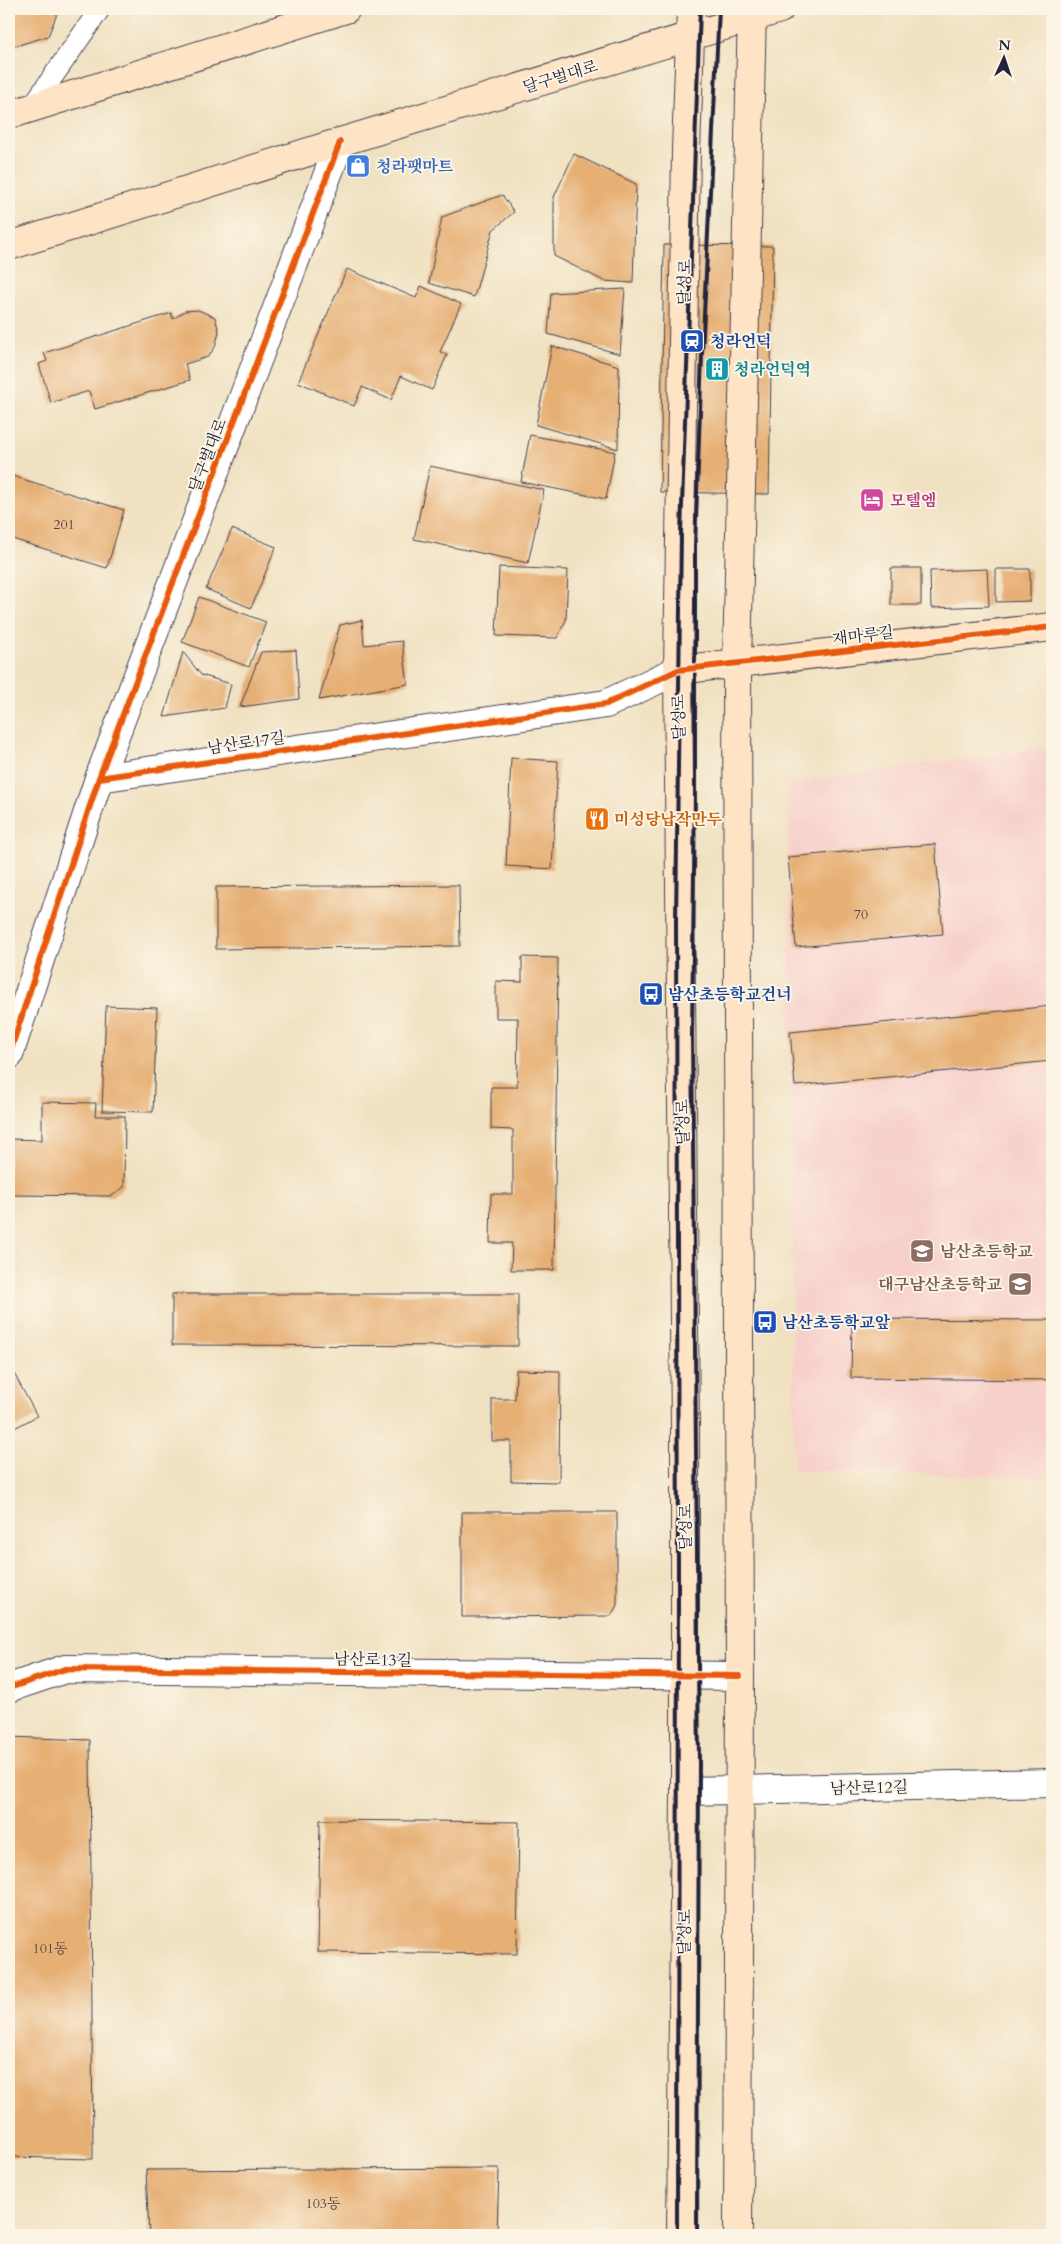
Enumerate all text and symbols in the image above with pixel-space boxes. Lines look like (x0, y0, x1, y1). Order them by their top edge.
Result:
north arrow (978, 32, 1028, 82)
text: N (998, 36, 1011, 55)
street label: 달구벌대로 (520, 55, 601, 99)
shop icon: 청라팻마트 (345, 153, 371, 179)
place label: 청라팻마트 (376, 156, 454, 178)
street label: 달성로 (674, 258, 696, 305)
station icon: 청라언덕 (679, 328, 705, 354)
place label: 청라언덕 (710, 331, 772, 353)
building icon: 청라언덕역 (704, 356, 730, 382)
place label: 청라언덕역 (734, 359, 811, 381)
street label: 달구벌대로 (184, 415, 232, 495)
hotel icon: 모텔엠 (859, 487, 885, 513)
place label: 모텔엠 (890, 490, 936, 512)
house number: 201 (53, 515, 75, 534)
street label: 재마루길 (831, 621, 895, 651)
street label: 달성로 (668, 693, 690, 740)
street label: 남산로17길 (206, 727, 286, 759)
restaurant icon: 미성당납작만두 (584, 806, 610, 832)
place label: 미성당납작만두 (614, 809, 723, 831)
house number: 70 (854, 905, 868, 924)
bus stop icon: 남산초등학교건너 (638, 981, 664, 1007)
place label: 남산초등학교건너 (668, 984, 792, 1006)
street label: 달성로 (672, 1098, 694, 1145)
school or university icon: 남산초등학교 (909, 1238, 935, 1264)
place label: 남산초등학교 (940, 1241, 1033, 1263)
school or university icon: 대구남산초등학교 (1007, 1271, 1033, 1297)
place label: 대구남산초등학교 (878, 1274, 1003, 1296)
bus stop icon: 남산초등학교앞 (752, 1309, 778, 1335)
place label: 남산초등학교앞 (782, 1312, 891, 1334)
street label: 달성로 (675, 1503, 697, 1550)
street label: 남산로13길 (334, 1648, 412, 1672)
street label: 남산로12길 (830, 1776, 908, 1800)
street label: 달성로 (674, 1908, 696, 1955)
house number: 101동 (32, 1939, 68, 1958)
house number: 103동 (305, 2194, 341, 2213)

